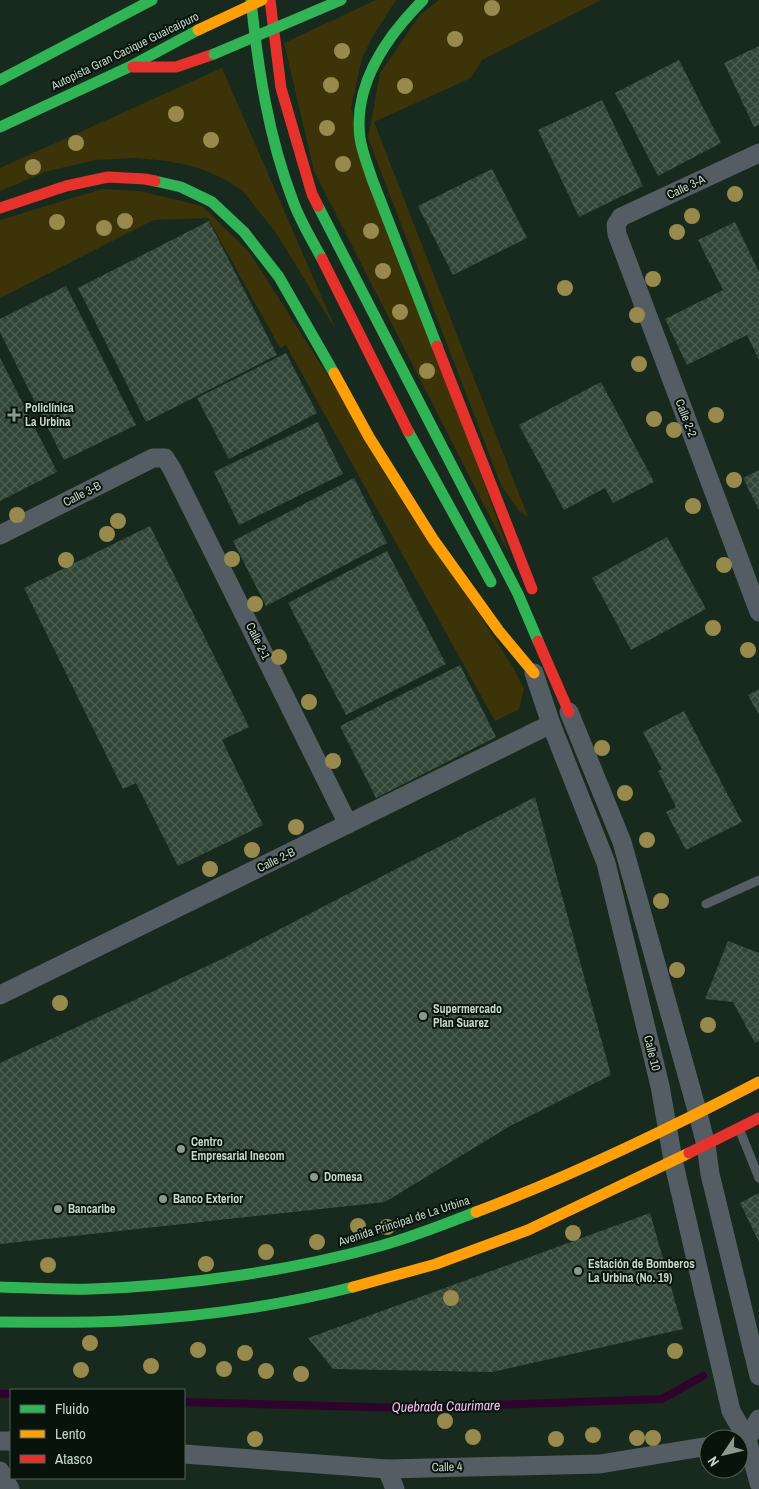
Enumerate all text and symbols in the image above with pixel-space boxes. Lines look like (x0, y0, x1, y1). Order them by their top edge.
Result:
street label: Autopista Gran Cacique Guaicaipuro (48, 8, 202, 94)
street label: Calle 3-A (664, 171, 708, 203)
street label: Calle 2-2 (671, 397, 701, 439)
place label: Policlínica La Urbina (25, 400, 74, 430)
marker: Policlínica La Urbina (7, 408, 21, 422)
street label: Calle 3-B (60, 477, 104, 510)
street label: Calle 2-1 (242, 620, 274, 663)
street label: Calle 2-B (254, 844, 298, 876)
place label: Supermercado Plan Suarez (433, 1001, 502, 1031)
marker: Supermercado Plan Suarez (417, 1010, 429, 1022)
street label: Calle 10 (640, 1034, 664, 1072)
place label: Centro Empresarial Inecom (191, 1134, 285, 1164)
marker: Centro Empresarial Inecom (175, 1143, 187, 1155)
place label: Domesa (324, 1169, 363, 1185)
marker: Domesa (308, 1171, 320, 1183)
place label: Banco Exterior (173, 1191, 243, 1207)
street label: Avenida Principal de La Urbina (335, 1192, 472, 1250)
marker: Banco Exterior (157, 1193, 169, 1205)
place label: Bancaribe (68, 1201, 116, 1217)
marker: Bancaribe (52, 1203, 64, 1215)
place label: Estación de Bomberos La Urbina (No. 19) (588, 1256, 695, 1286)
marker: Estación de Bomberos La Urbina (No. 19) (572, 1265, 584, 1277)
legend (10, 1389, 185, 1479)
water label: Quebrada Caurimare (392, 1396, 500, 1416)
text: Fluido (55, 1398, 89, 1419)
text: Lento (55, 1423, 86, 1444)
north arrow (699, 1429, 749, 1479)
text: Atasco (54, 1448, 93, 1469)
text: N (704, 1453, 723, 1470)
street label: Calle 4 (432, 1459, 463, 1475)

